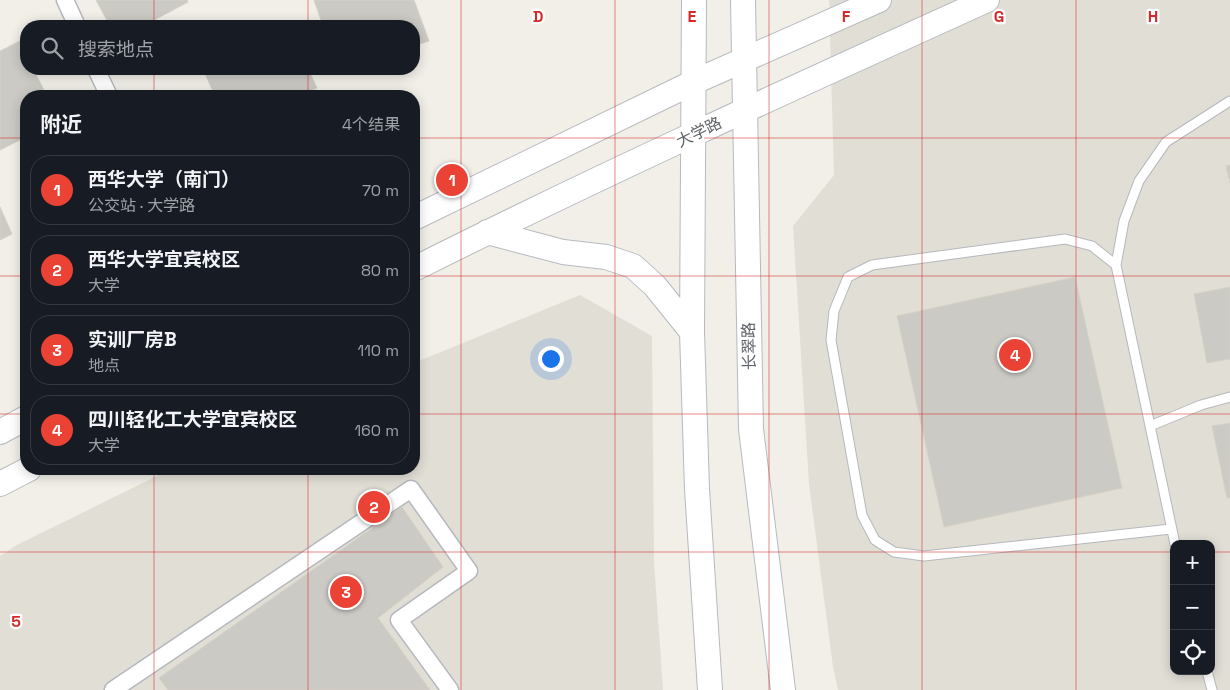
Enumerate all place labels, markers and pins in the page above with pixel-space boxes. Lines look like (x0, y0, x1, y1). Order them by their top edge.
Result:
pin: 1 (436, 161, 468, 199)
pin: 4 (999, 336, 1031, 374)
pin: 2 (358, 488, 390, 526)
pin: 3 (330, 573, 362, 611)

